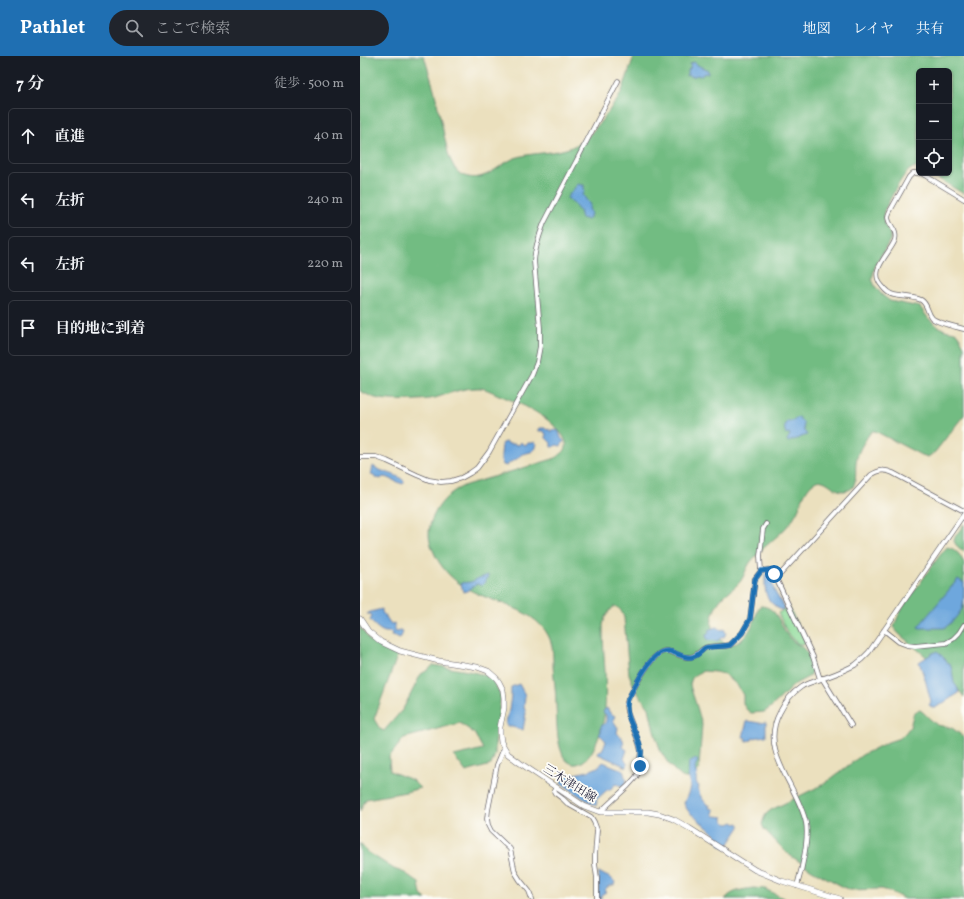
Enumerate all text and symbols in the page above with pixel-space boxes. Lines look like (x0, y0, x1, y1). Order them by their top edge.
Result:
search box (109, 10, 389, 46)
text: Pathlet (20, 15, 85, 41)
icon: search (123, 17, 145, 39)
text: ここで検索 (155, 19, 230, 40)
text: 地図 (803, 20, 831, 39)
text: レイヤ (853, 20, 894, 39)
text: 共有 (916, 20, 944, 39)
map controls (916, 68, 952, 176)
button: + (916, 68, 952, 104)
text: 7 分 (16, 73, 45, 96)
text: 徒歩 · 500 m (274, 75, 344, 93)
button: − (916, 104, 952, 140)
icon: ahead (17, 125, 39, 147)
text: 直進 (55, 127, 85, 148)
text: 40 m (314, 127, 343, 145)
button: locate (916, 140, 952, 176)
icon: left (17, 189, 39, 211)
text: 左折 (55, 191, 85, 212)
text: 240 m (307, 191, 343, 209)
icon: left (17, 253, 39, 275)
text: 左折 (55, 255, 85, 276)
text: 220 m (307, 255, 343, 273)
icon: arrive (17, 317, 39, 339)
text: 目的地に到着 (55, 319, 145, 340)
route start (765, 565, 783, 583)
route end (631, 757, 649, 775)
street label: 三木津田線 (540, 761, 599, 807)

